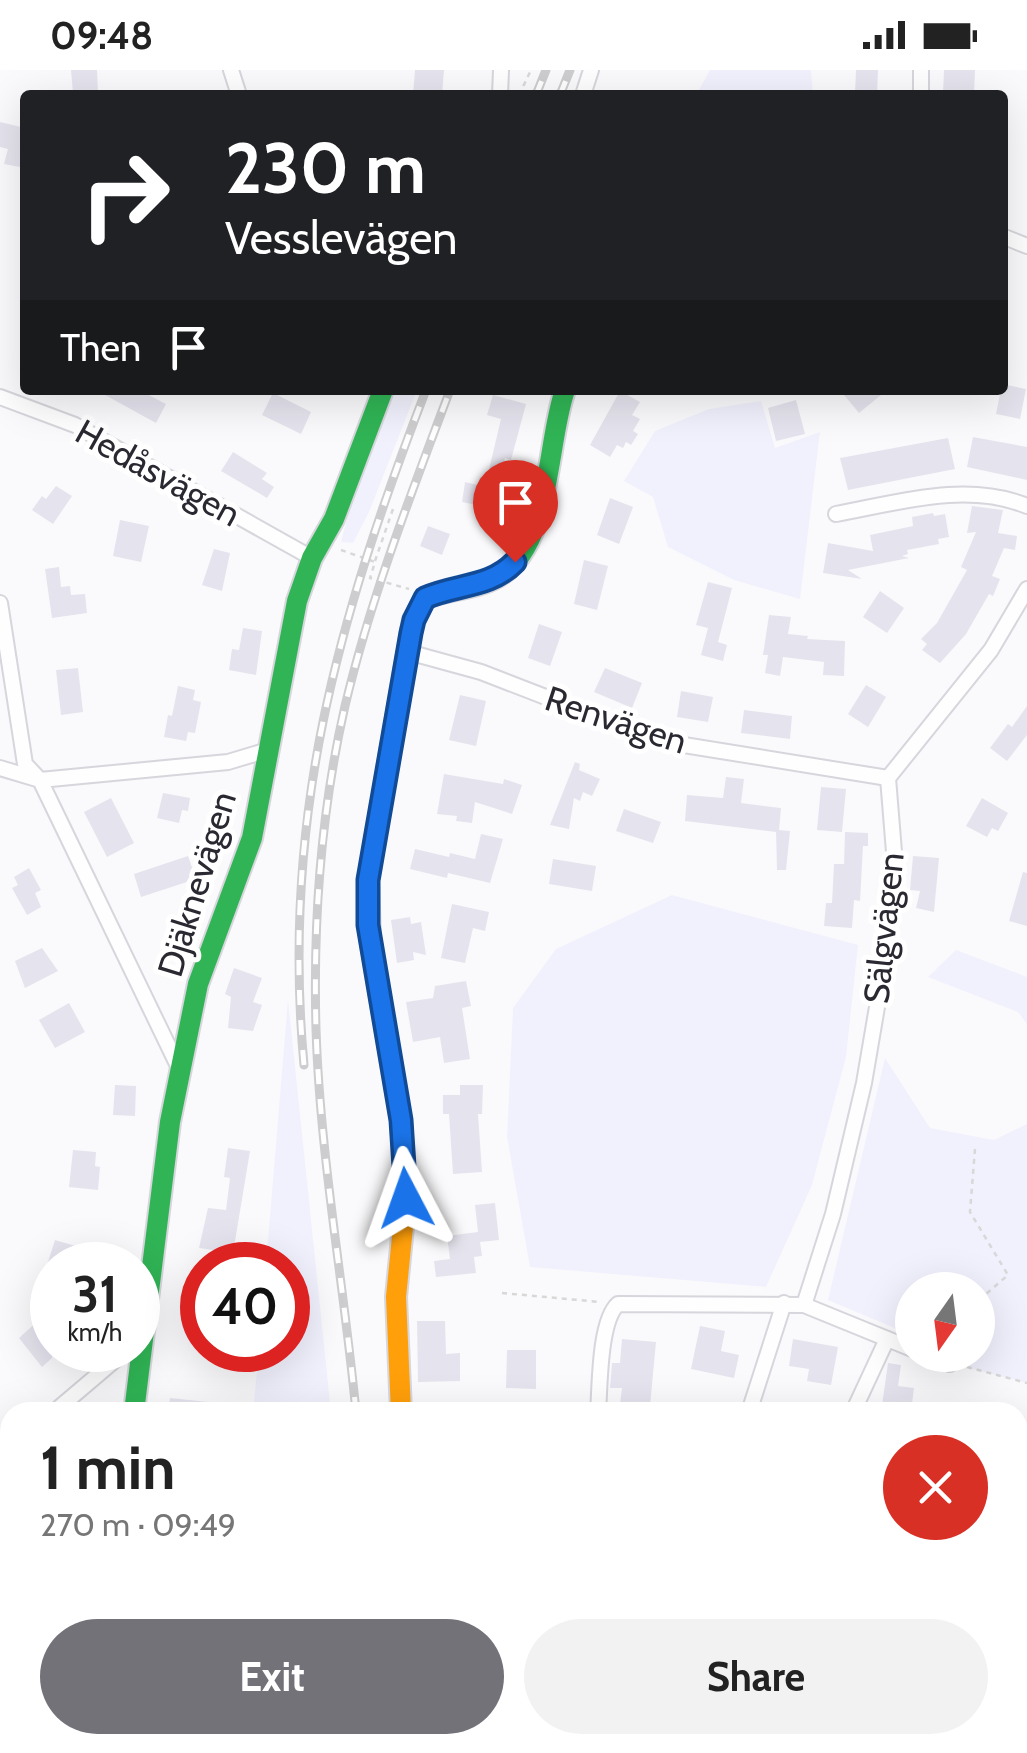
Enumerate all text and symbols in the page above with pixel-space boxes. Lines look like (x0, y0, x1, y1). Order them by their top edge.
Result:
text: 09:48 (50, 12, 153, 59)
text: 230 m (225, 125, 426, 211)
icon: right (60, 130, 190, 260)
text: Vesslevägen (225, 211, 457, 265)
icon: arrive (161, 320, 216, 375)
text: Then (60, 324, 141, 371)
street label: Hedåsvägen (68, 410, 248, 535)
pin (473, 460, 558, 563)
icon: arrive (488, 475, 543, 530)
street label: Renvägen (540, 676, 692, 763)
street label: Djäknevägen (148, 786, 245, 982)
street label: Sälgvägen (854, 850, 913, 1006)
position arrow (354, 1146, 458, 1250)
speed limit sign: 40 (180, 1242, 310, 1372)
text: 31 (72, 1264, 118, 1325)
north arrow (895, 1272, 995, 1372)
map controls (895, 1272, 995, 1372)
text: km/h (68, 1317, 122, 1347)
text: 1 min (40, 1431, 175, 1504)
button: close (883, 1435, 988, 1540)
text: 270 m · 09:49 (40, 1505, 236, 1544)
button: Exit (40, 1619, 504, 1734)
button: Share (524, 1619, 988, 1734)

